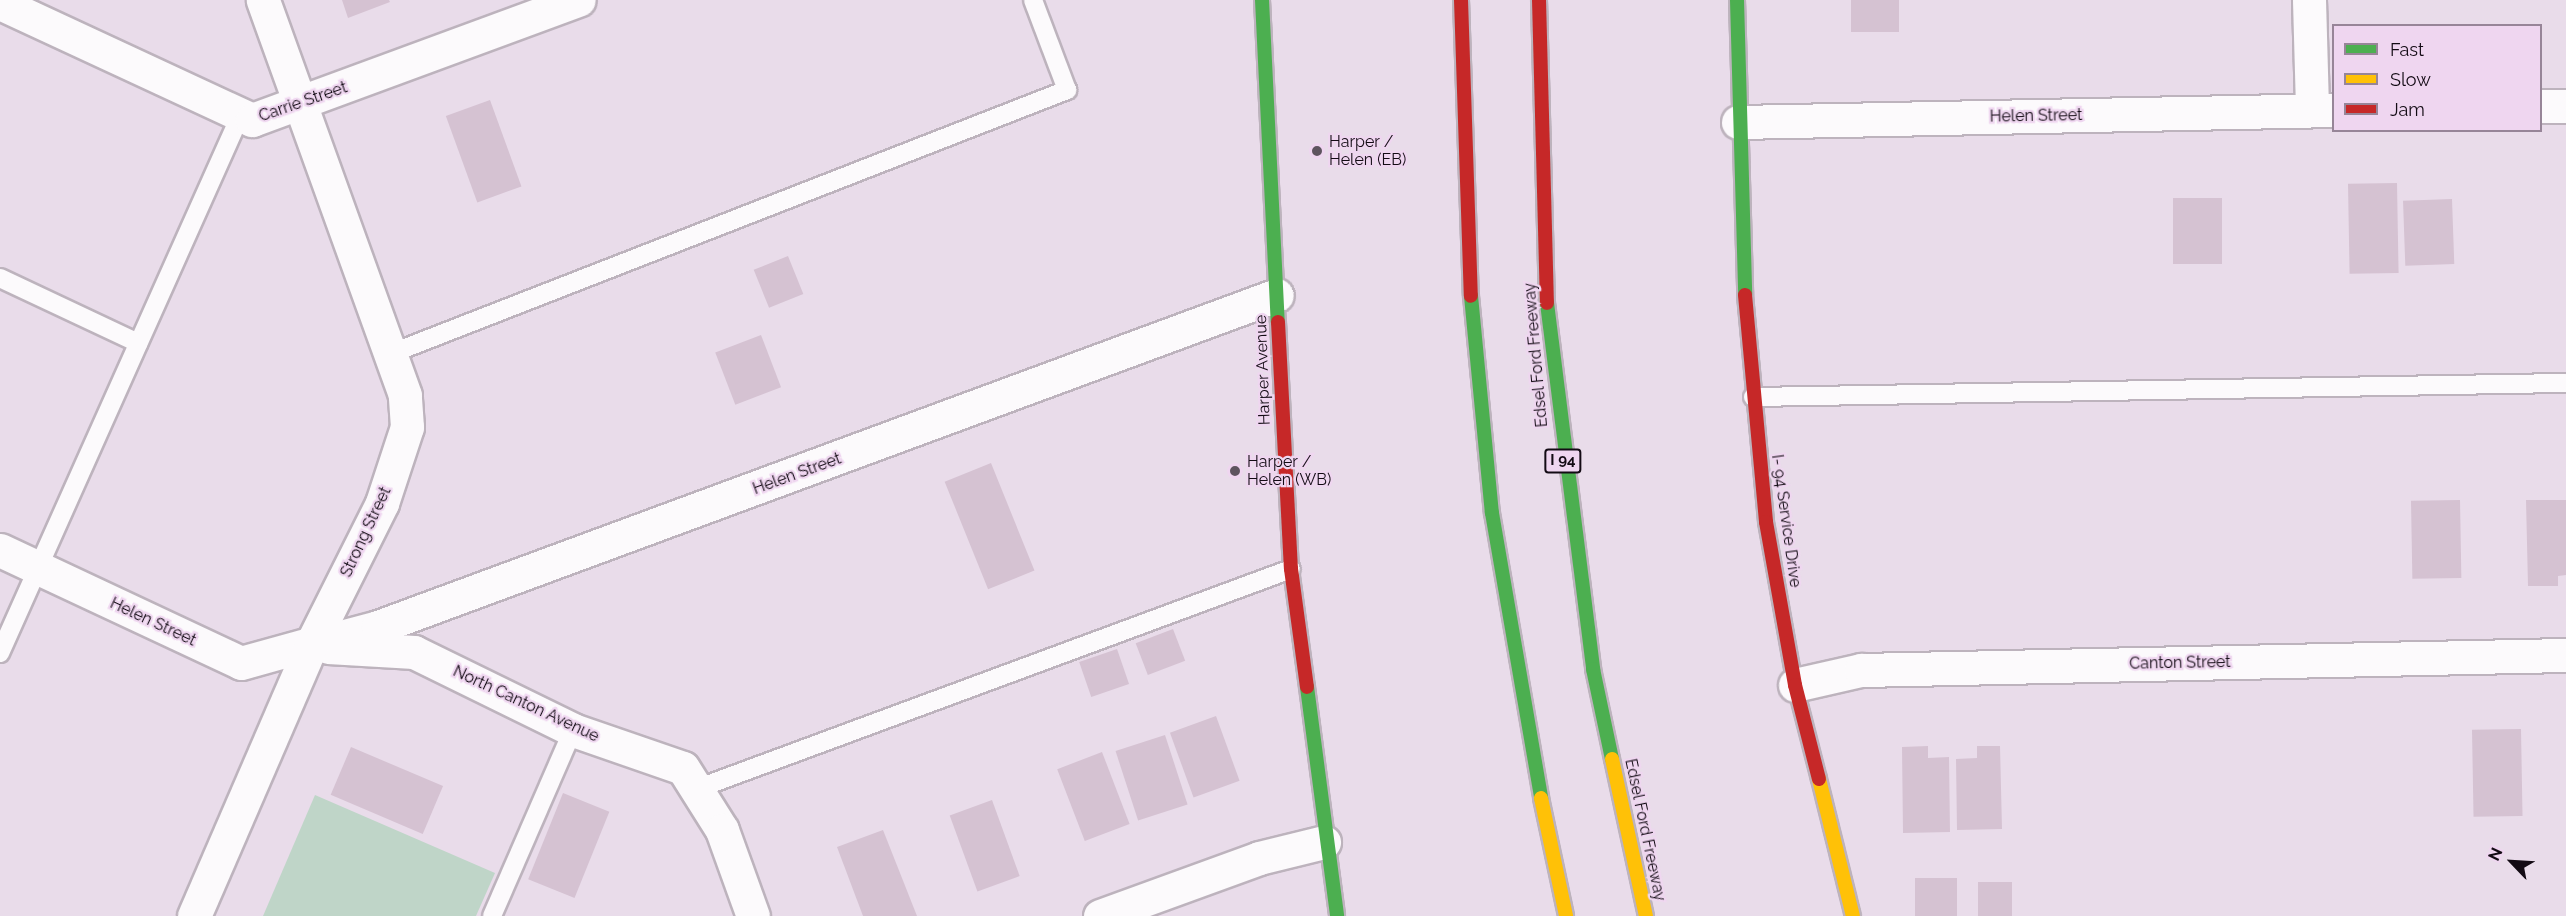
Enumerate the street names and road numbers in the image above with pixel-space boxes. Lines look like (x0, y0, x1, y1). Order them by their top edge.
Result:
street label: Carrie Street (256, 78, 350, 126)
street label: Helen Street (1990, 106, 2082, 126)
street label: Edsel Ford Freeway (1520, 282, 1552, 428)
street label: Harper Avenue (1251, 314, 1275, 426)
street label: Helen Street (750, 449, 844, 499)
road number: I 94 (1544, 449, 1582, 473)
street label: I- 94 Service Drive (1767, 453, 1805, 589)
street label: Strong Street (337, 484, 395, 580)
street label: Helen Street (107, 594, 199, 650)
street label: Canton Street (2129, 653, 2231, 673)
street label: North Canton Avenue (450, 662, 602, 746)
street label: Edsel Ford Freeway (1620, 757, 1670, 903)

